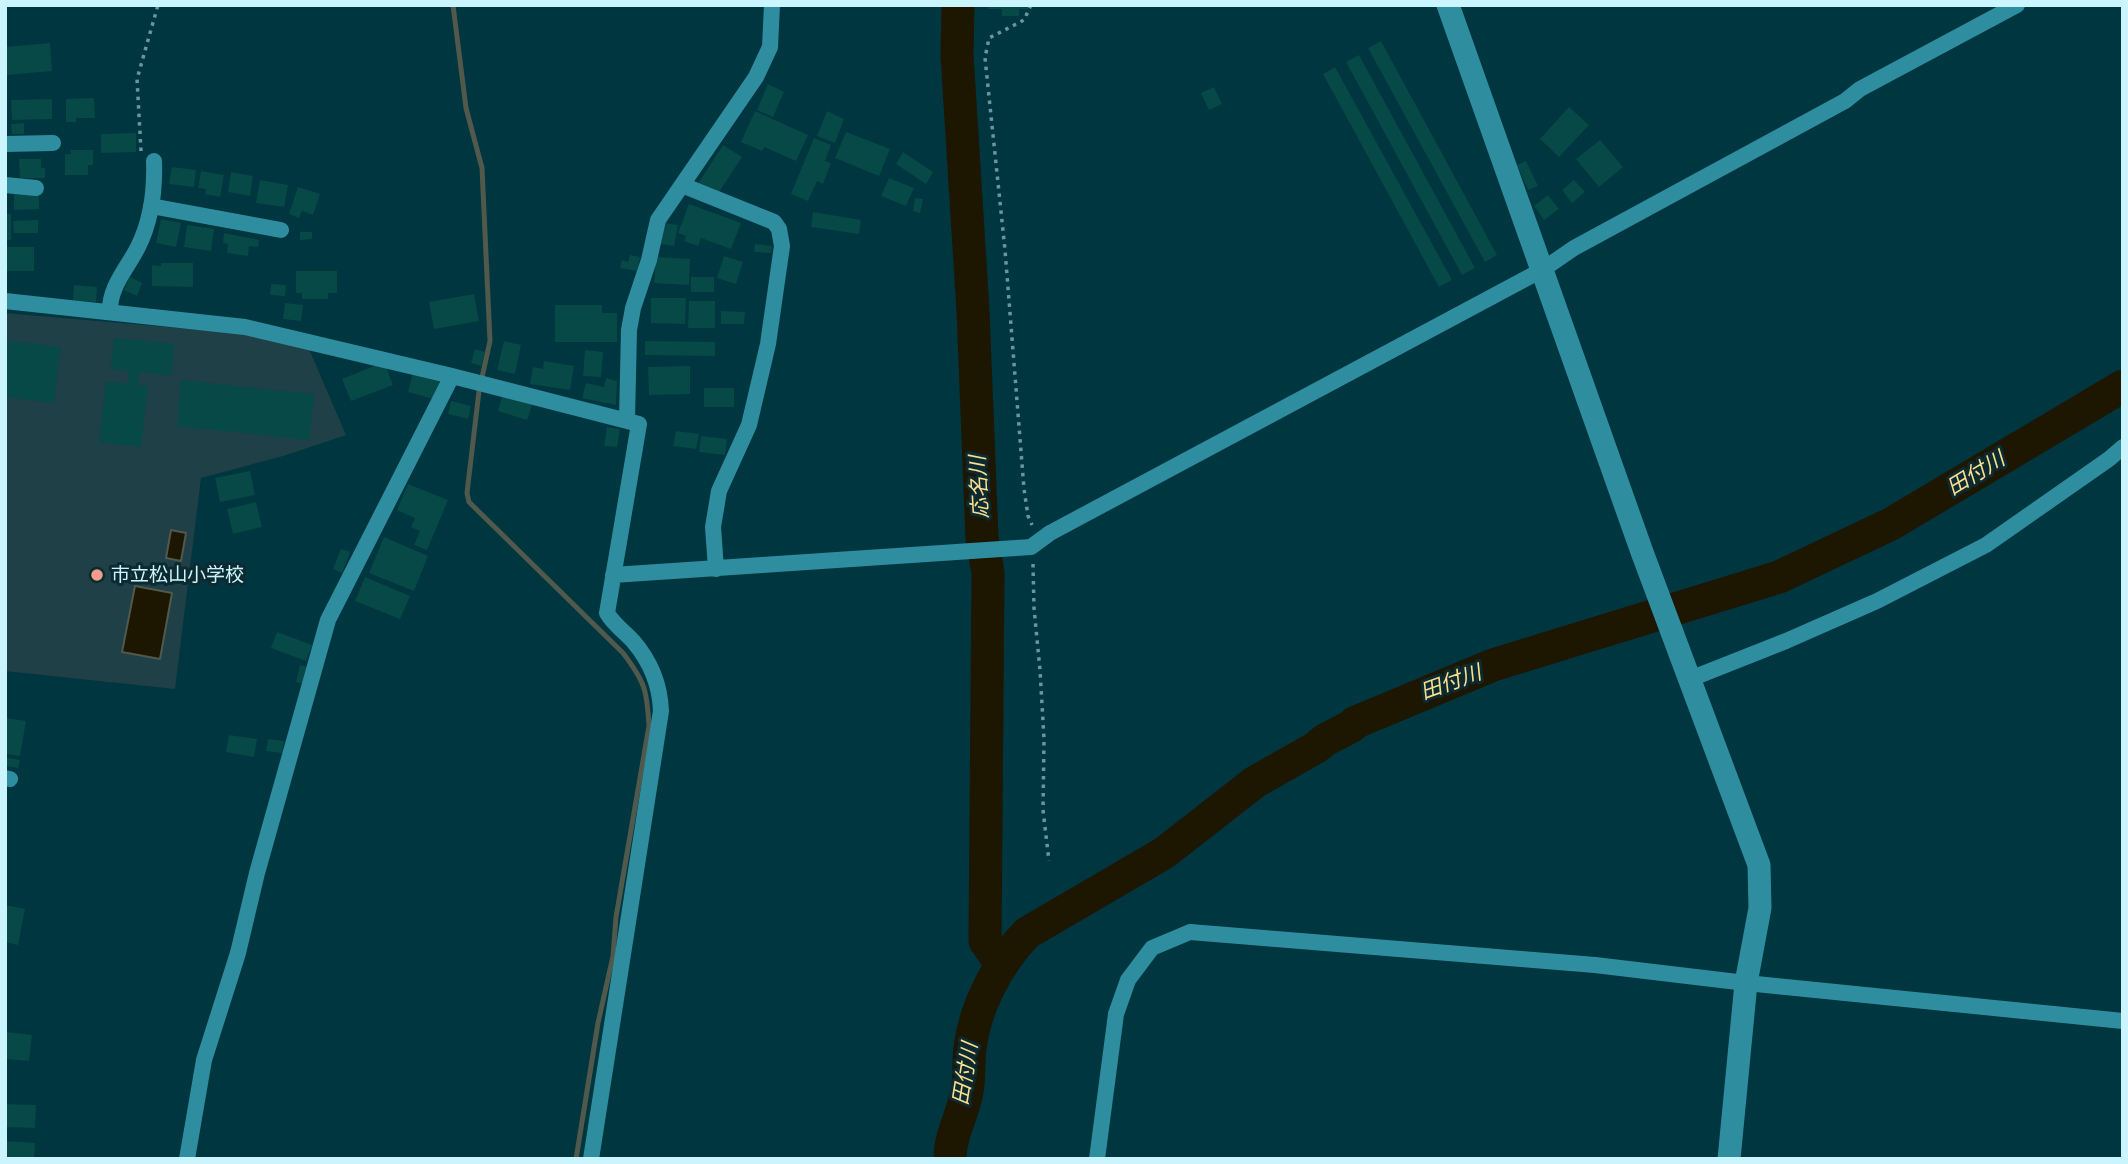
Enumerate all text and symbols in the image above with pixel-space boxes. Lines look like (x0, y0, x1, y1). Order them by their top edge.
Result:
water label: 田付川 (1943, 447, 2009, 501)
water label: 応名川 (966, 455, 994, 519)
place label: 市立松山小学校 (111, 564, 244, 586)
marker: 市立松山小学校 (89, 567, 105, 583)
water label: 田付川 (1417, 660, 1485, 706)
water label: 田付川 (949, 1041, 983, 1107)

